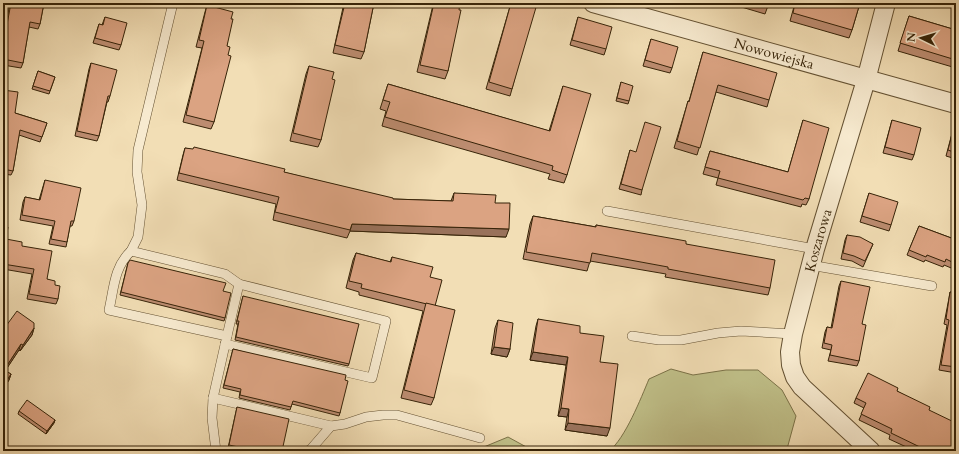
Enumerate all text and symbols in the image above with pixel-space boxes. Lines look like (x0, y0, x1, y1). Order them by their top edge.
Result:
north arrow (901, 18, 941, 58)
text: N (904, 31, 919, 43)
street label: Nowowiejska (732, 34, 816, 74)
street label: Koszarowa (800, 207, 837, 274)

